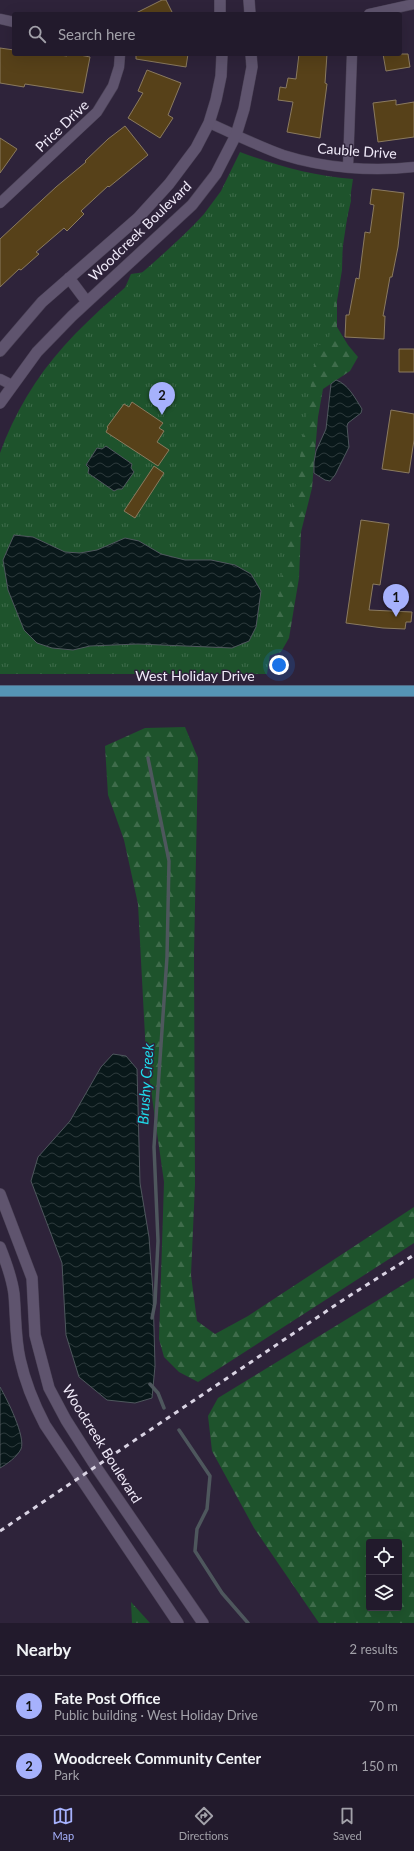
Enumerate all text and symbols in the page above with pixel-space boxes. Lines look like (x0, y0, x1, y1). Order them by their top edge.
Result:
search box (12, 12, 402, 56)
icon: search (26, 23, 48, 45)
text: Search here (58, 25, 135, 43)
street label: Price Drive (31, 96, 92, 155)
street label: Cauble Drive (317, 139, 397, 162)
street label: Woodcreek Boulevard (85, 177, 195, 284)
pin: 2 (149, 382, 175, 415)
pin: 1 (383, 584, 409, 617)
your location (269, 655, 289, 675)
street label: West Holiday Drive (135, 667, 255, 684)
water label: Brushy Creek (133, 1042, 157, 1125)
street label: Woodcreek Boulevard (59, 1381, 146, 1506)
map controls (366, 1539, 402, 1611)
button: locate (366, 1539, 402, 1575)
button: layers (366, 1575, 402, 1611)
text: Nearby (16, 1639, 71, 1660)
text: 2 results (350, 1641, 398, 1657)
text: Fate Post Office (54, 1689, 161, 1707)
text: 1 (25, 1698, 33, 1714)
text: 70 m (369, 1698, 398, 1714)
text: Public building · West Holiday Drive (54, 1707, 258, 1723)
text: Woodcreek Community Center (54, 1749, 261, 1767)
text: 2 (25, 1758, 33, 1774)
text: 150 m (361, 1758, 398, 1774)
text: Park (54, 1767, 79, 1783)
tab: Map (52, 1805, 74, 1842)
tab: Directions (179, 1805, 228, 1842)
tab: Saved (333, 1805, 362, 1842)

